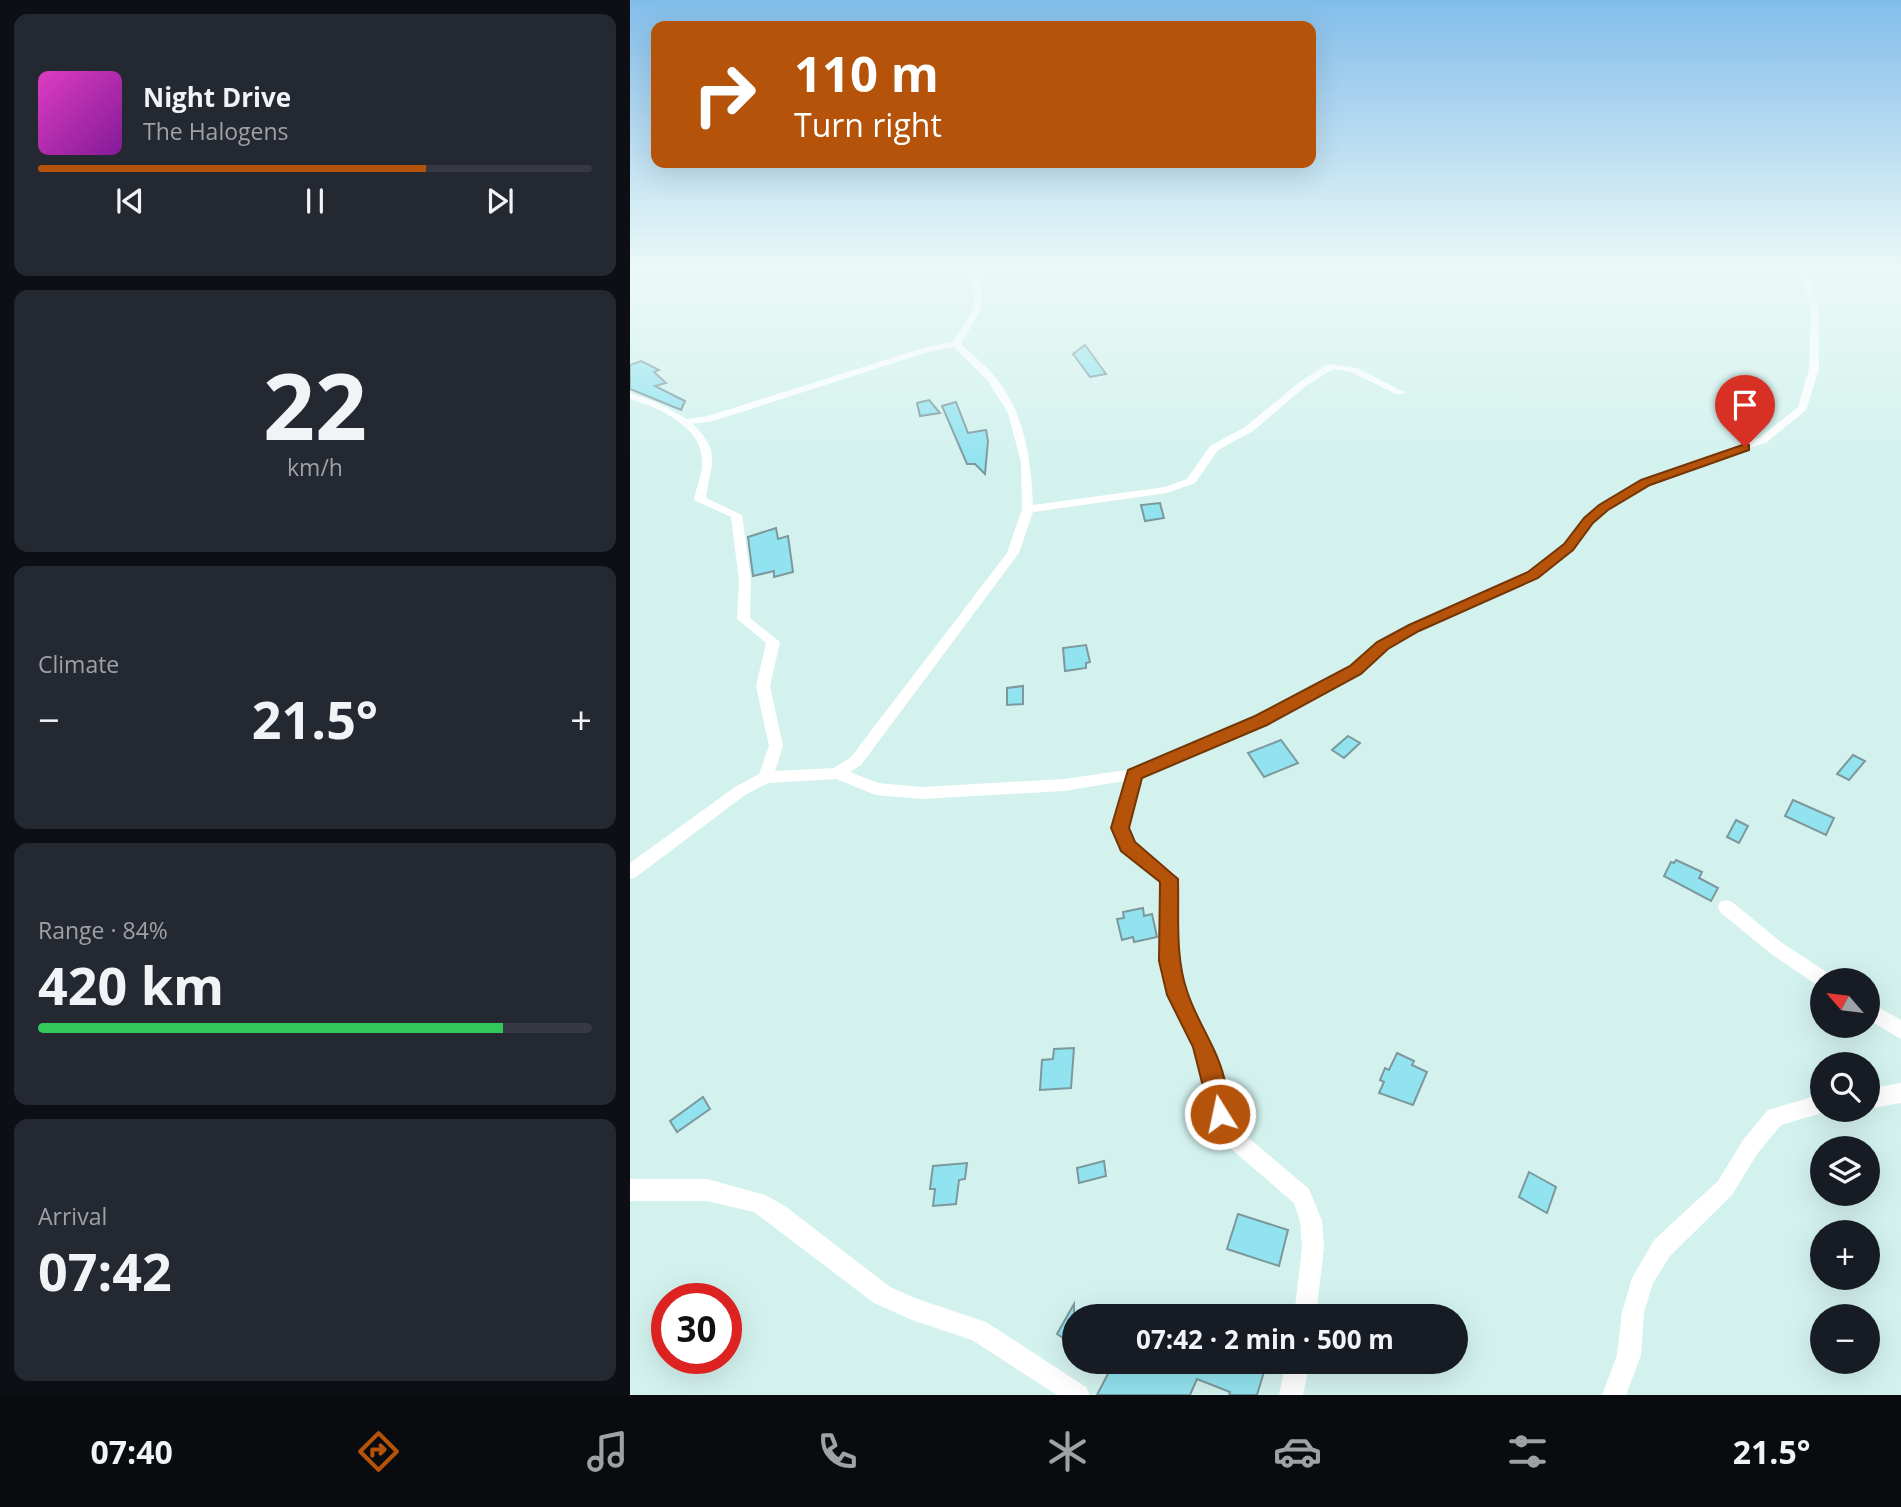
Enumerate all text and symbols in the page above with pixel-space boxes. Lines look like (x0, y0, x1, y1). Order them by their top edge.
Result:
text: 110 m (794, 40, 939, 106)
icon: right (679, 49, 770, 140)
text: Night Drive (143, 79, 291, 115)
text: Turn right (794, 103, 942, 146)
text: The Halogens (143, 115, 289, 147)
icon: previous (111, 182, 149, 220)
icon: pause (296, 182, 334, 220)
icon: next (481, 182, 519, 220)
text: 22 (263, 343, 367, 467)
pin (1715, 375, 1775, 447)
icon: arrive (1726, 386, 1764, 424)
text: km/h (287, 451, 343, 483)
text: Climate (38, 648, 119, 680)
text: 21.5° (252, 683, 378, 754)
text: − (38, 693, 60, 745)
text: + (570, 693, 592, 745)
text: Range · 84% (38, 914, 168, 946)
text: 420 km (38, 949, 224, 1020)
north arrow (1810, 968, 1880, 1038)
map controls (1810, 968, 1880, 1374)
button: search (1810, 1052, 1880, 1122)
position arrow (1183, 1077, 1257, 1151)
button: layers (1810, 1136, 1880, 1206)
text: Arrival (38, 1200, 107, 1232)
button: + (1810, 1220, 1880, 1290)
text: 07:42 (38, 1235, 172, 1306)
speed limit sign: 30 (651, 1283, 742, 1374)
button: − (1810, 1304, 1880, 1374)
text: 07:42 · 2 min · 500 m (1136, 1321, 1394, 1357)
icon: directions (354, 1427, 403, 1476)
icon: music (583, 1427, 632, 1476)
icon: phone (813, 1427, 862, 1476)
icon: climate (1043, 1427, 1092, 1476)
icon: car (1273, 1427, 1322, 1476)
icon: filters (1503, 1427, 1552, 1476)
text: 07:40 (90, 1430, 173, 1473)
text: 21.5° (1733, 1430, 1810, 1473)

